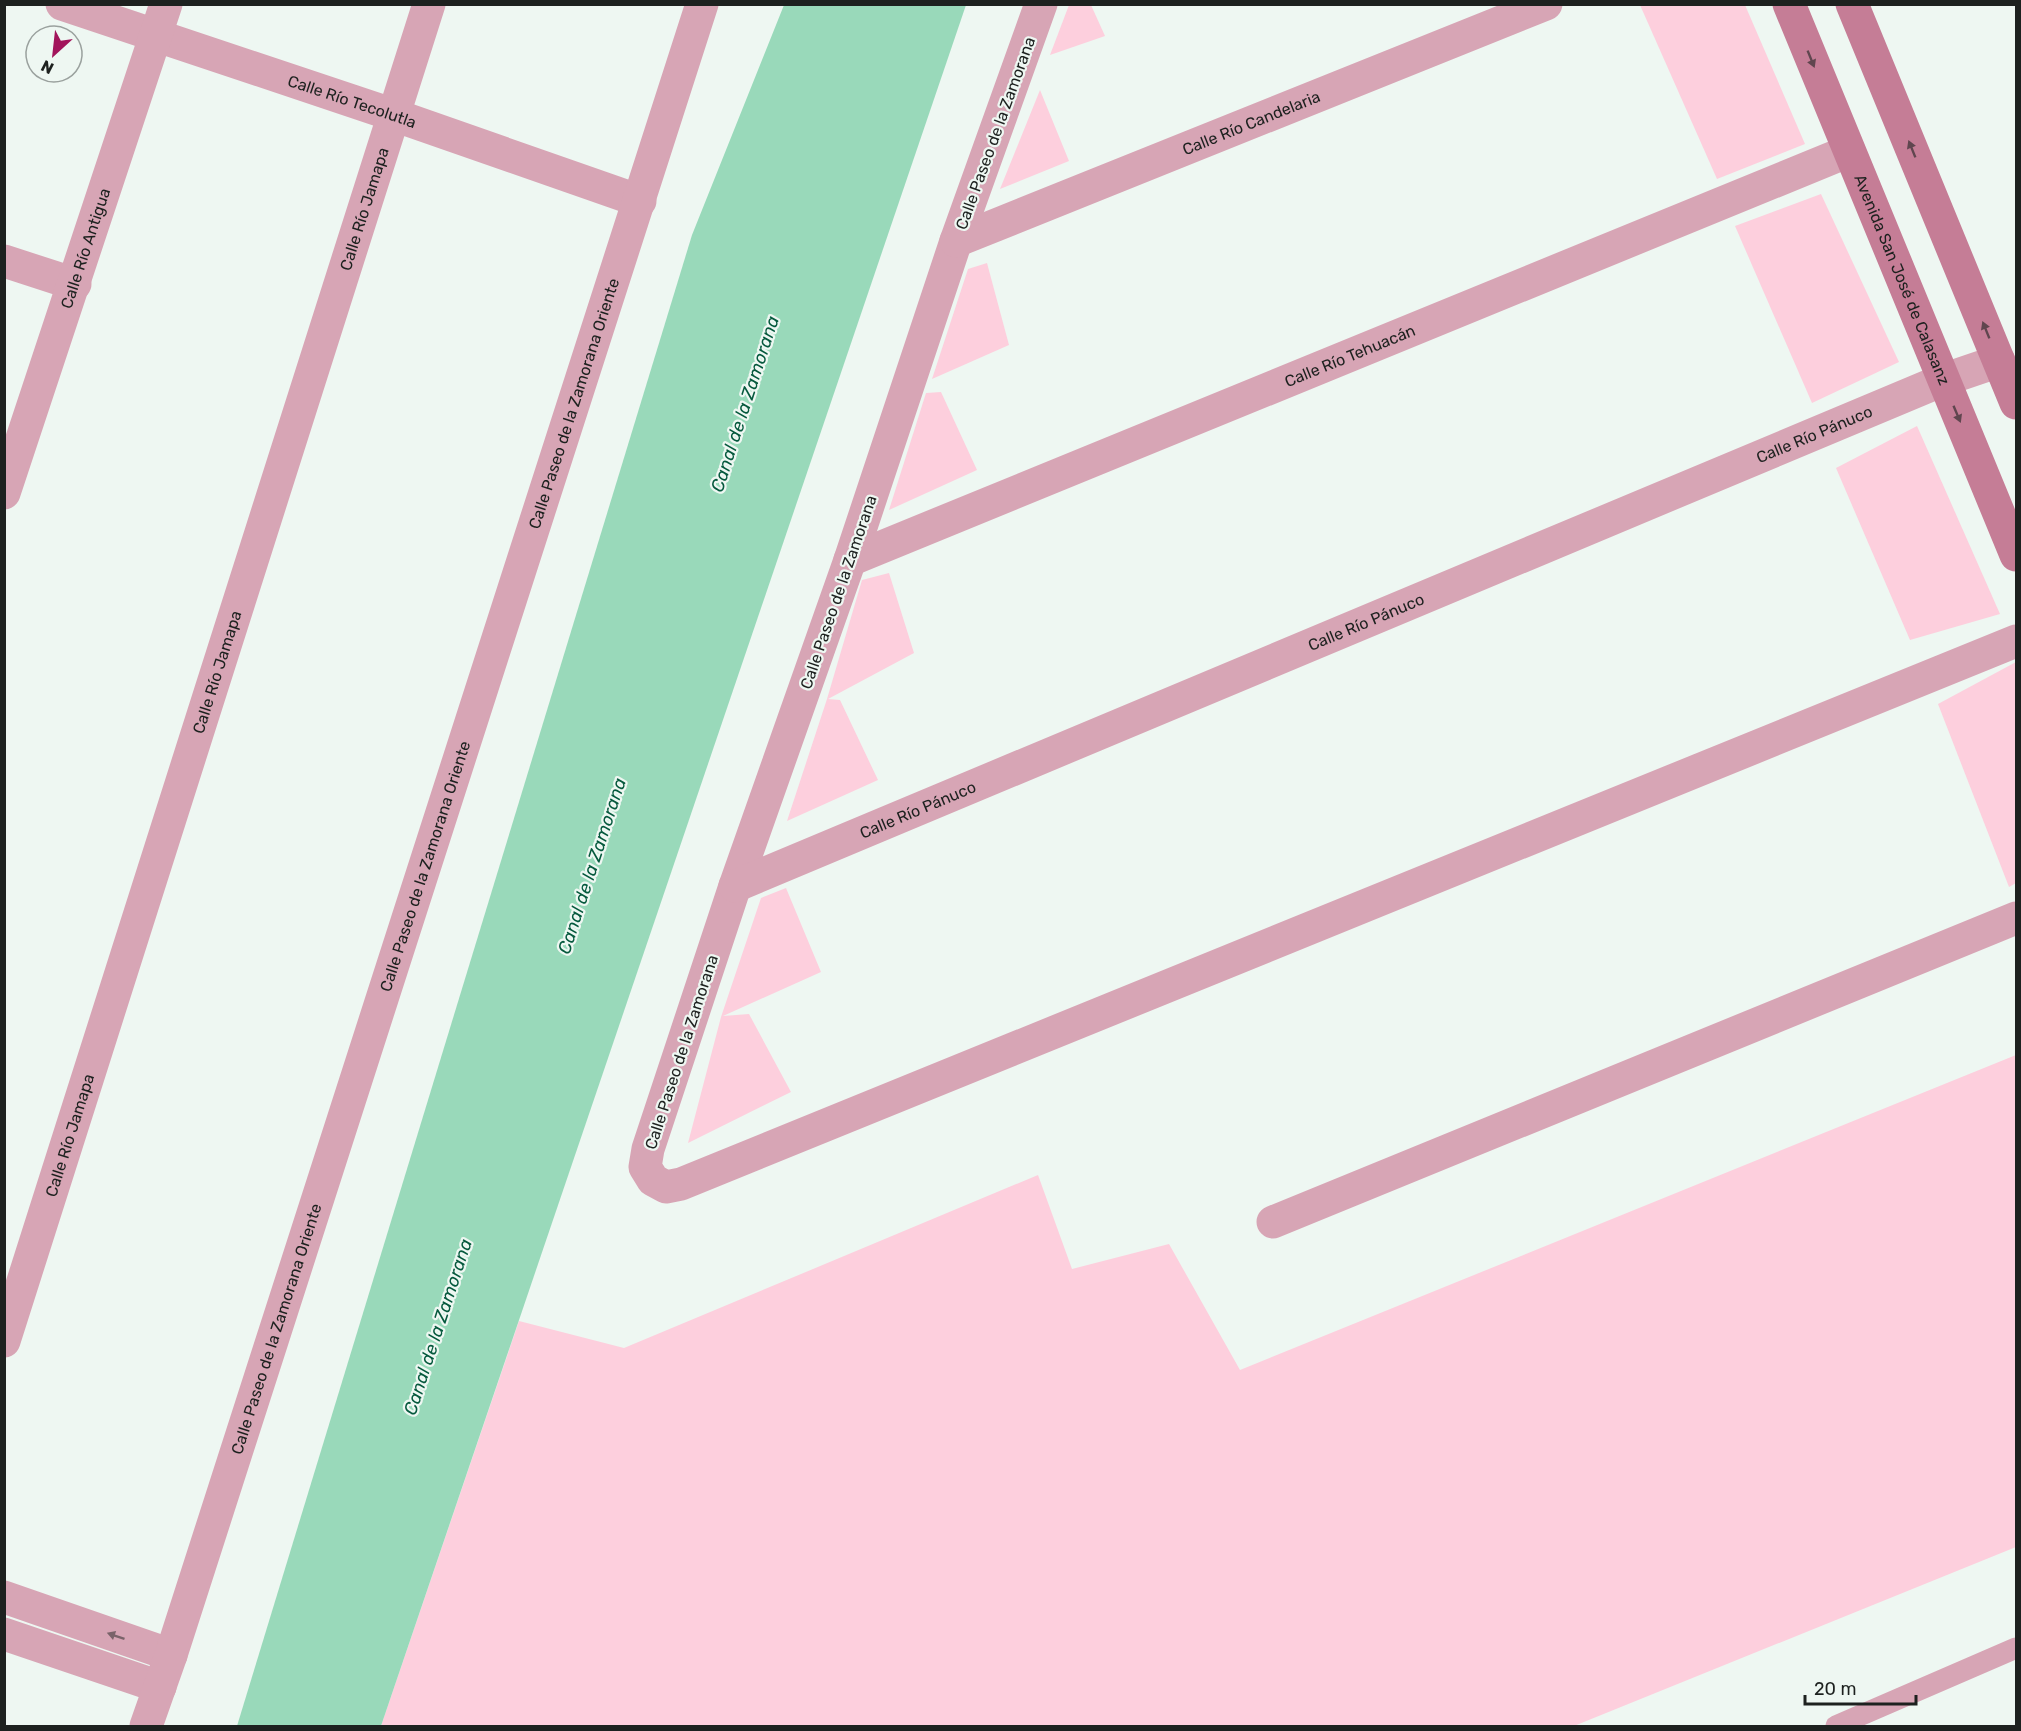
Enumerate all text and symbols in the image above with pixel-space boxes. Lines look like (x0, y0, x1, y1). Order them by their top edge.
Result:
north arrow (24, 24, 84, 84)
street label: Calle Paseo de la Zamorana (952, 34, 1039, 232)
one-way arrow (1806, 50, 1816, 68)
text: N (38, 56, 57, 78)
street label: Calle Río Tecolutla (285, 71, 419, 132)
street label: Calle Río Candelaria (1180, 87, 1323, 159)
one-way arrow (1907, 140, 1917, 158)
street label: Calle Río Jamapa (336, 145, 393, 273)
street label: Avenida San José de Calasanz (1850, 172, 1954, 388)
street label: Calle Río Antigua (57, 186, 114, 311)
street label: Calle Paseo de la Zamorana Oriente (525, 276, 623, 531)
water label: Canal de la Zamorana (706, 313, 784, 495)
one-way arrow (1981, 320, 1991, 338)
street label: Calle Río Tehuacán (1282, 321, 1418, 391)
street label: Calle Río Pánuco (1753, 402, 1875, 467)
one-way arrow (1953, 405, 1962, 422)
street label: Calle Paseo de la Zamorana (796, 493, 881, 691)
street label: Calle Río Pánuco (1305, 589, 1427, 655)
street label: Calle Río Jamapa (189, 608, 246, 736)
street label: Calle Paseo de la Zamorana Oriente (376, 738, 474, 994)
water label: Canal de la Zamorana (553, 775, 631, 957)
street label: Calle Río Pánuco (857, 777, 979, 843)
street label: Calle Paseo de la Zamorana (641, 952, 722, 1152)
street label: Calle Río Jamapa (41, 1071, 98, 1199)
street label: Calle Paseo de la Zamorana Oriente (227, 1201, 326, 1457)
water label: Canal de la Zamorana (399, 1236, 477, 1418)
one-way arrow (107, 1630, 125, 1640)
scale bar (1805, 1668, 1916, 1706)
text: 20 m (1814, 1678, 1856, 1700)

